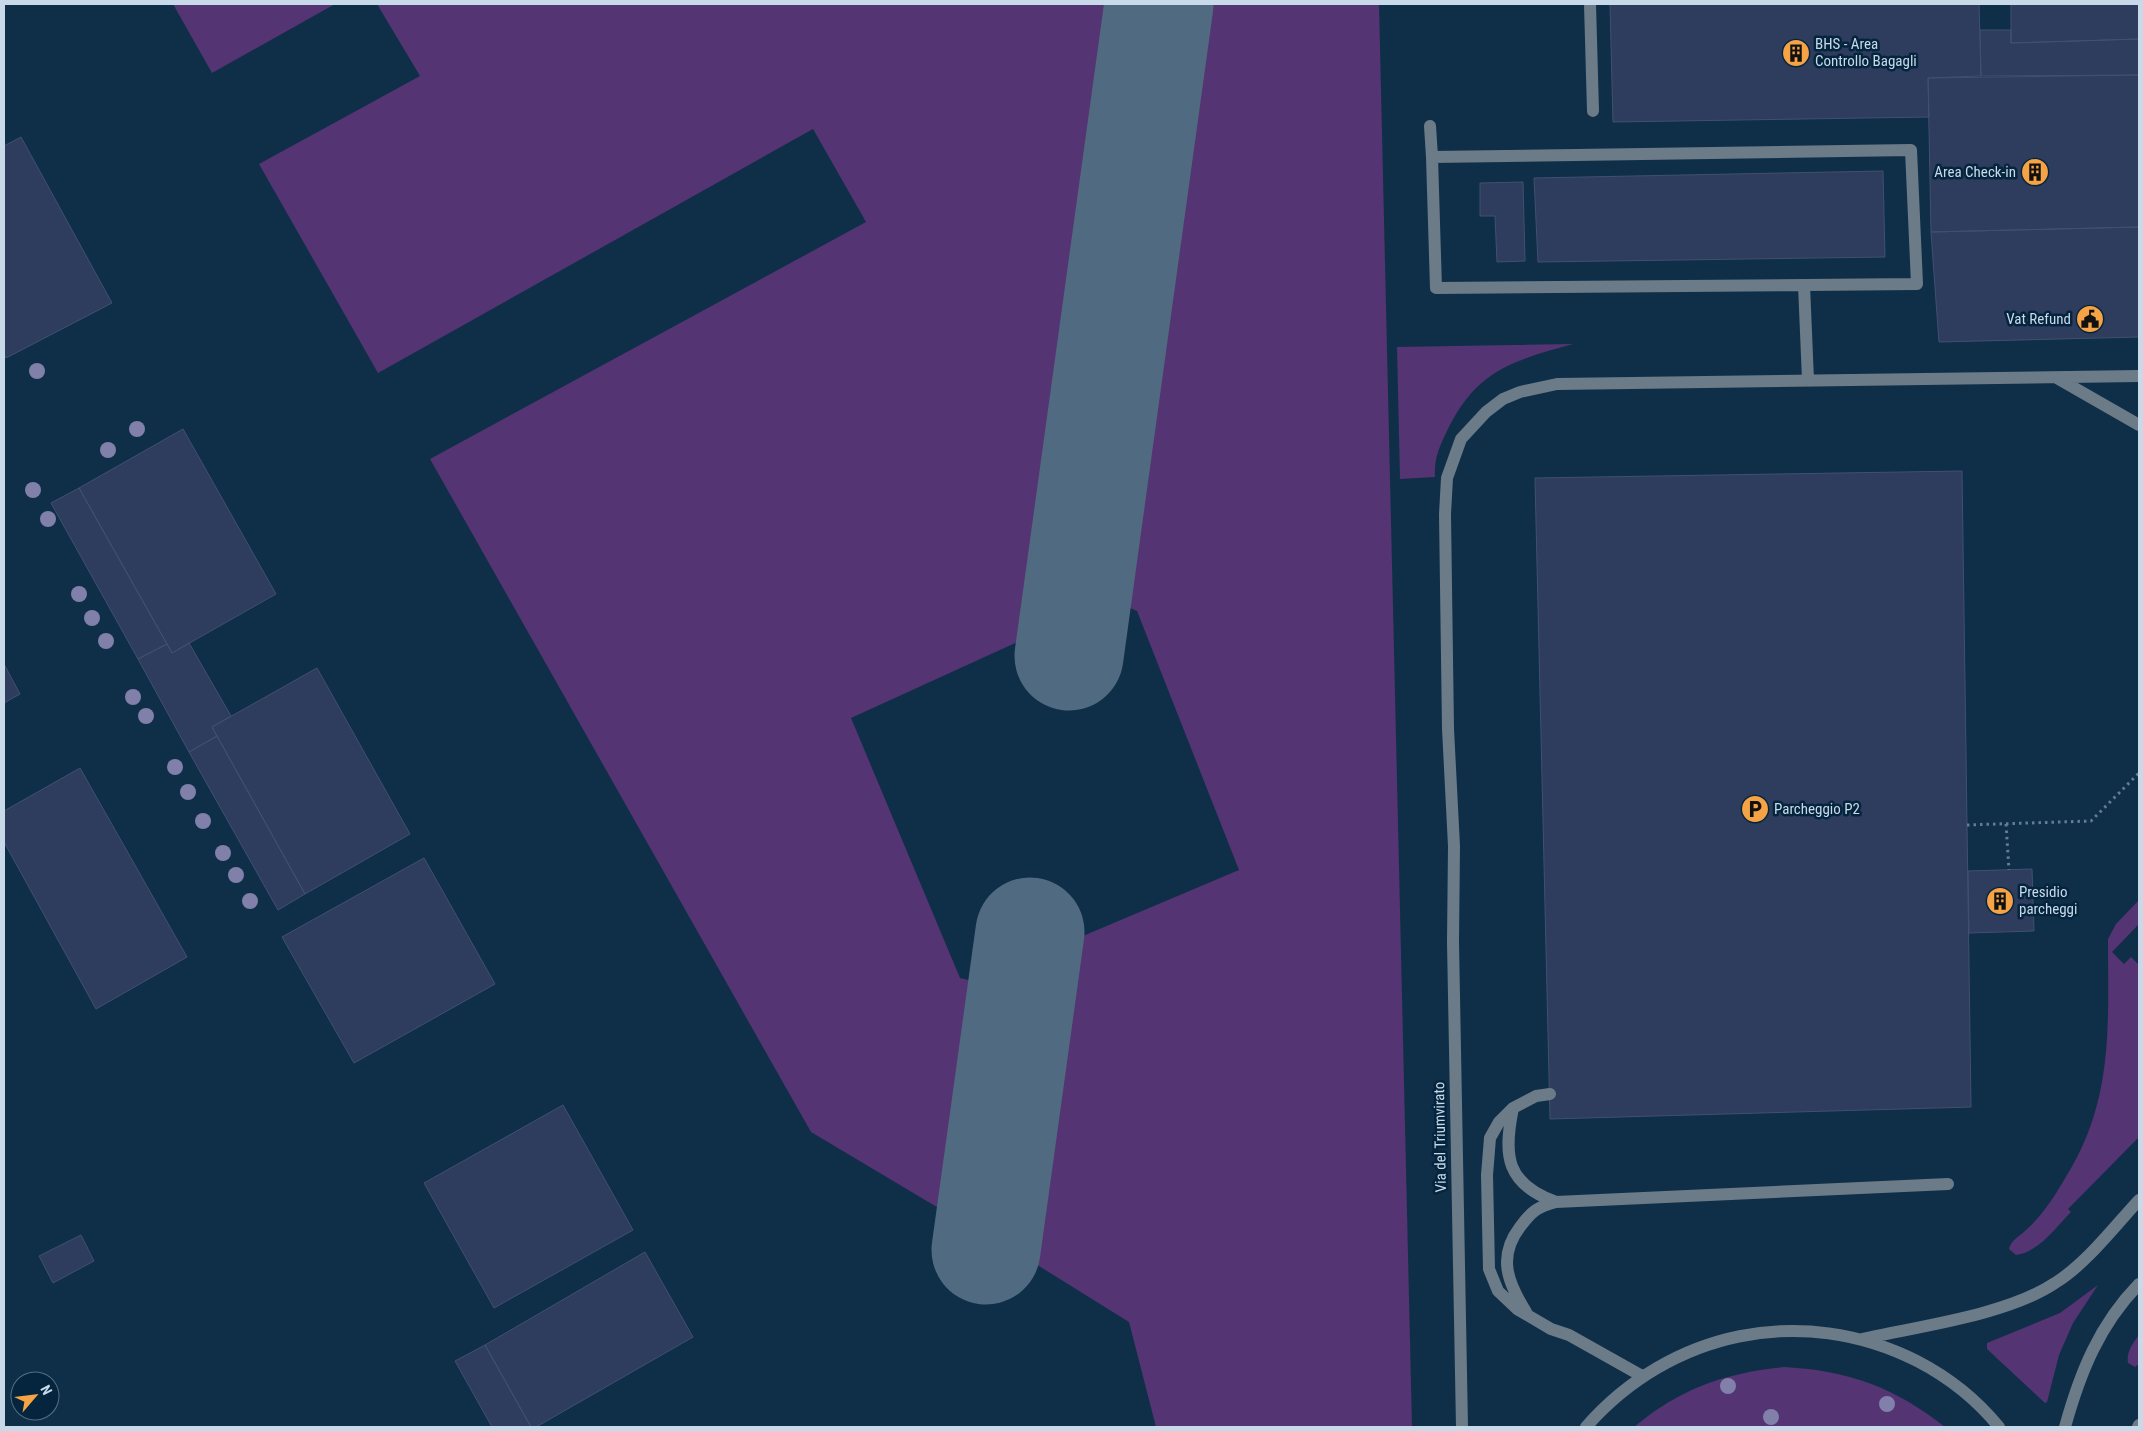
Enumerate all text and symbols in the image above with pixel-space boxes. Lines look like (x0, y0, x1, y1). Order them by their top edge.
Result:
place label: BHS - Area Controllo Bagagli (1815, 35, 1917, 70)
building icon: BHS - Area Controllo Bagagli (1781, 38, 1811, 68)
building icon: Area Check-in (2020, 157, 2050, 187)
place label: Area Check-in (1934, 163, 2016, 181)
public building icon: Vat Refund (2075, 304, 2105, 334)
place label: Vat Refund (2006, 310, 2071, 328)
parking icon: Parcheggio P2 (1740, 794, 1770, 824)
place label: Parcheggio P2 (1774, 800, 1860, 818)
place label: Presidio parcheggi (2019, 883, 2077, 918)
building icon: Presidio parcheggi (1985, 886, 2015, 916)
street label: Via del Triumvirato (1430, 1082, 1450, 1192)
north arrow (10, 1371, 60, 1421)
text: N (37, 1382, 56, 1397)

